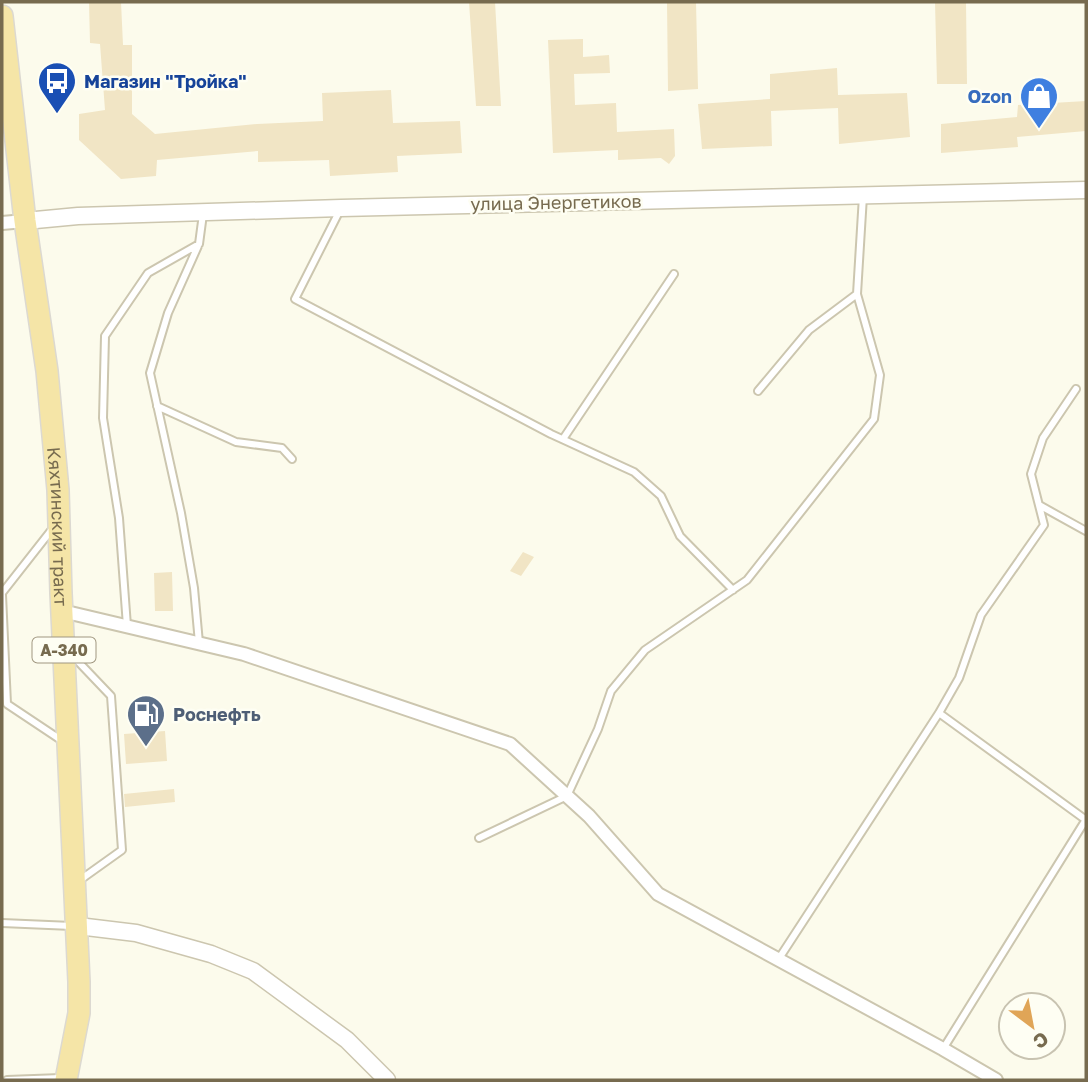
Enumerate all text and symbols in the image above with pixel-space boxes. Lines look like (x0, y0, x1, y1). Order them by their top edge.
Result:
bus stop icon: Магазин "Тройка" (36, 60, 78, 115)
place label: Магазин "Тройка" (84, 70, 247, 92)
shop icon: Ozon (1018, 75, 1060, 130)
place label: Ozon (968, 85, 1012, 107)
street label: улица Энергетиков (470, 190, 642, 214)
street label: Кяхтинский тракт (43, 446, 73, 607)
road number: А-340 (32, 638, 96, 663)
fuel station icon: Роснефть (125, 693, 167, 748)
place label: Роснефть (173, 703, 261, 725)
north arrow (997, 991, 1067, 1061)
text: С (1029, 1028, 1053, 1054)

